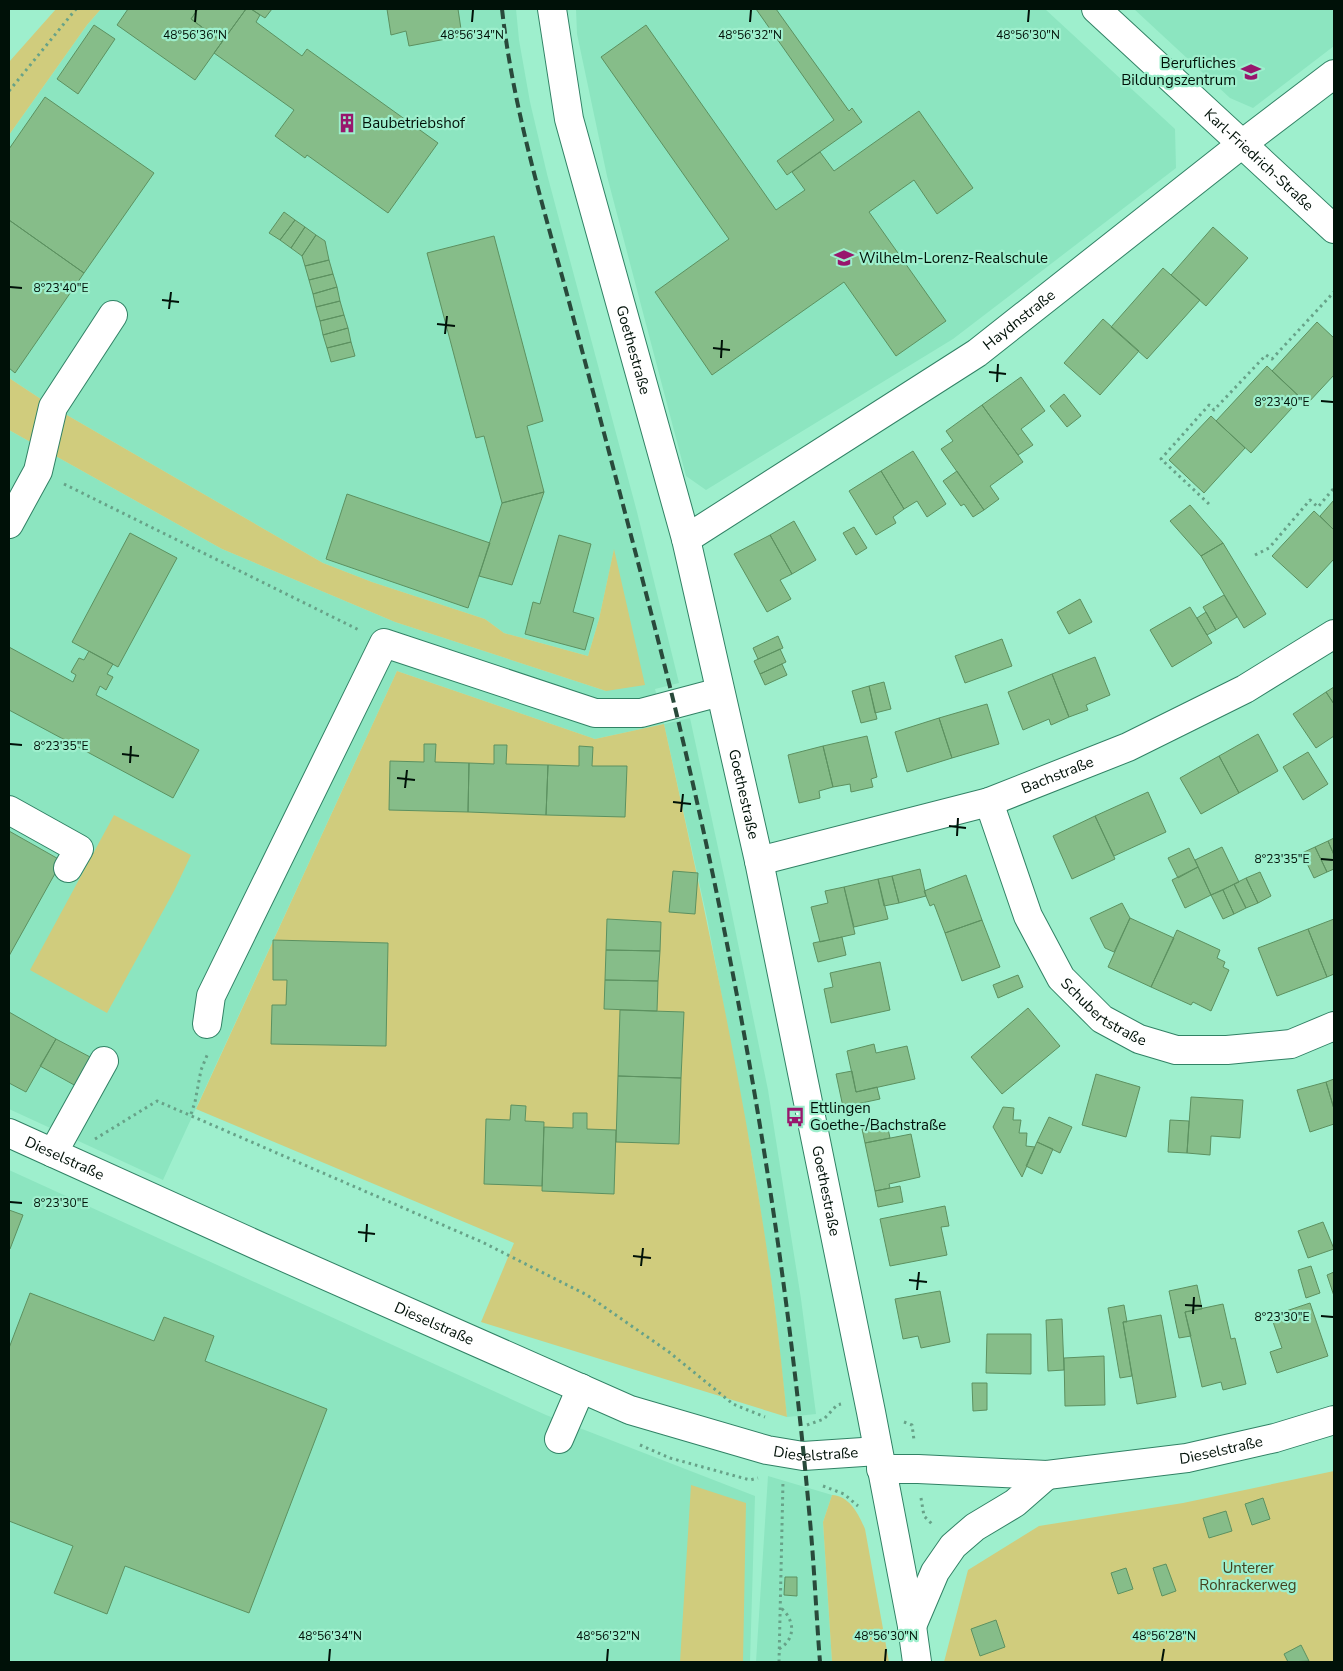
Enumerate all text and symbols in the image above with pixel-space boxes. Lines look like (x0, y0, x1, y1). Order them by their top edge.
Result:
text: 48°56'36"N (163, 27, 227, 43)
text: 48°56'34"N (440, 27, 504, 43)
text: 48°56'32"N (718, 27, 782, 43)
text: 48°56'30"N (996, 27, 1060, 43)
place label: Berufliches Bildungszentrum (1121, 53, 1236, 90)
school or university icon: Berufliches Bildungszentrum (1240, 61, 1262, 83)
street label: Karl-Friedrich-Straße (1200, 104, 1318, 215)
building icon: Baubetriebshof (336, 112, 358, 134)
place label: Baubetriebshof (362, 113, 466, 133)
school or university icon: Wilhelm-Lorenz-Realschule (833, 247, 855, 269)
place label: Wilhelm-Lorenz-Realschule (859, 248, 1048, 268)
text: 8°23'40"E (34, 280, 88, 296)
street label: Haydnstraße (979, 285, 1060, 355)
street label: Goethestraße (611, 303, 655, 397)
text: 8°23'40"E (1255, 394, 1309, 410)
text: 8°23'35"E (34, 738, 88, 754)
street label: Goethestraße (724, 747, 764, 841)
street label: Bachstraße (1018, 752, 1097, 798)
text: 8°23'35"E (1255, 851, 1309, 867)
street label: Schubertstraße (1056, 973, 1149, 1051)
place label: Ettlingen Goethe-/Bachstraße (810, 1098, 946, 1135)
bus stop icon: Ettlingen Goethe-/Bachstraße (784, 1106, 806, 1128)
street label: Dieselstraße (22, 1132, 107, 1185)
street label: Goethestraße (807, 1144, 845, 1238)
text: 8°23'30"E (34, 1195, 88, 1211)
street label: Dieselstraße (391, 1297, 477, 1350)
text: 8°23'30"E (1255, 1309, 1309, 1325)
street label: Dieselstraße (1178, 1431, 1265, 1469)
street label: Dieselstraße (772, 1441, 859, 1466)
park label: Unterer Rohrackerweg (1199, 1558, 1297, 1595)
text: 48°56'34"N (298, 1628, 362, 1644)
text: 48°56'32"N (576, 1628, 640, 1644)
text: 48°56'30"N (854, 1628, 918, 1644)
text: 48°56'28"N (1132, 1628, 1196, 1644)

